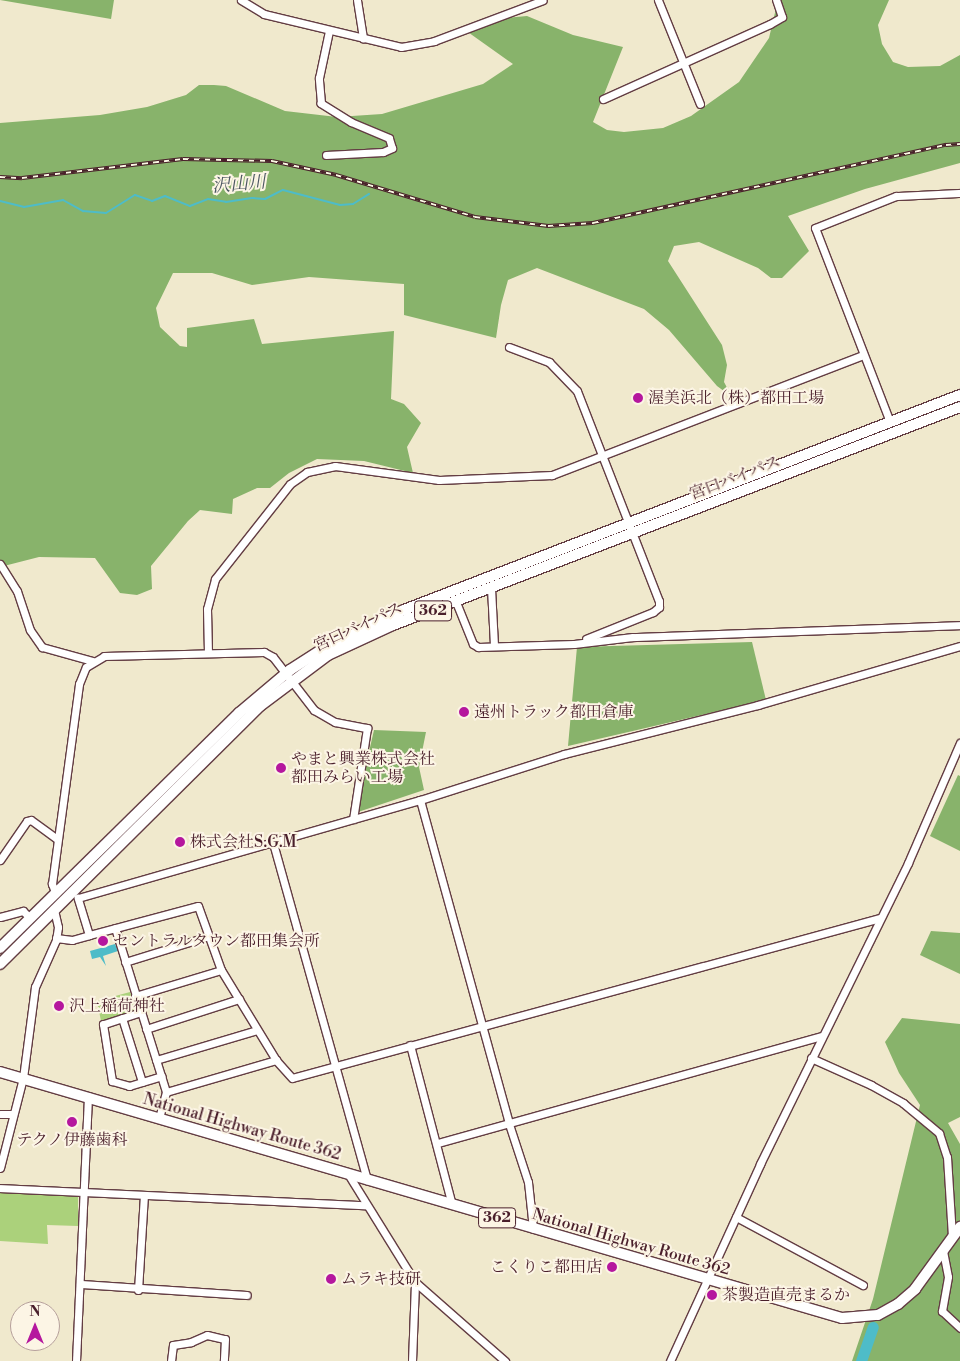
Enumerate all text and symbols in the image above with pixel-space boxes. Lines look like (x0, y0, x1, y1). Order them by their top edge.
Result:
water label: 沢山川 (211, 172, 267, 198)
place label: 渥美浜北（株）都田工場 (648, 388, 824, 408)
marker: 渥美浜北（株）都田工場 (632, 392, 644, 404)
street label: 宮口バイパス (687, 452, 783, 504)
street label: 宮口バイパス (310, 598, 406, 656)
road number: 362 (413, 598, 453, 624)
place label: 遠州トラック都田倉庫 (474, 702, 634, 722)
marker: 遠州トラック都田倉庫 (458, 706, 470, 718)
place label: やまと興業株式会社 都田みらい工場 (291, 749, 435, 787)
marker: やまと興業株式会社 都田みらい工場 (275, 762, 287, 774)
place label: 株式会社S.G.M (190, 832, 297, 852)
marker: 株式会社S.G.M (174, 836, 186, 848)
place label: セントラルタウン都田集会所 (113, 931, 321, 951)
marker: セントラルタウン都田集会所 (97, 935, 109, 947)
place label: 沢上稲荷神社 (69, 996, 165, 1016)
marker: 沢上稲荷神社 (53, 1000, 65, 1012)
street label: National Highway Route 362 (141, 1090, 343, 1164)
marker: テクノ伊藤歯科 (66, 1116, 78, 1128)
place label: テクノ伊藤歯科 (16, 1130, 128, 1150)
street label: National Highway Route 362 (530, 1205, 732, 1279)
road number: 362 (477, 1206, 517, 1230)
place label: こくりこ都田店 (490, 1257, 602, 1277)
marker: こくりこ都田店 (606, 1261, 618, 1273)
place label: ムラキ技研 (341, 1269, 421, 1289)
marker: ムラキ技研 (325, 1273, 337, 1285)
place label: 茶製造直売まるか (722, 1285, 850, 1305)
marker: 茶製造直売まるか (706, 1289, 718, 1301)
north arrow (10, 1301, 60, 1351)
text: N (29, 1303, 41, 1321)

